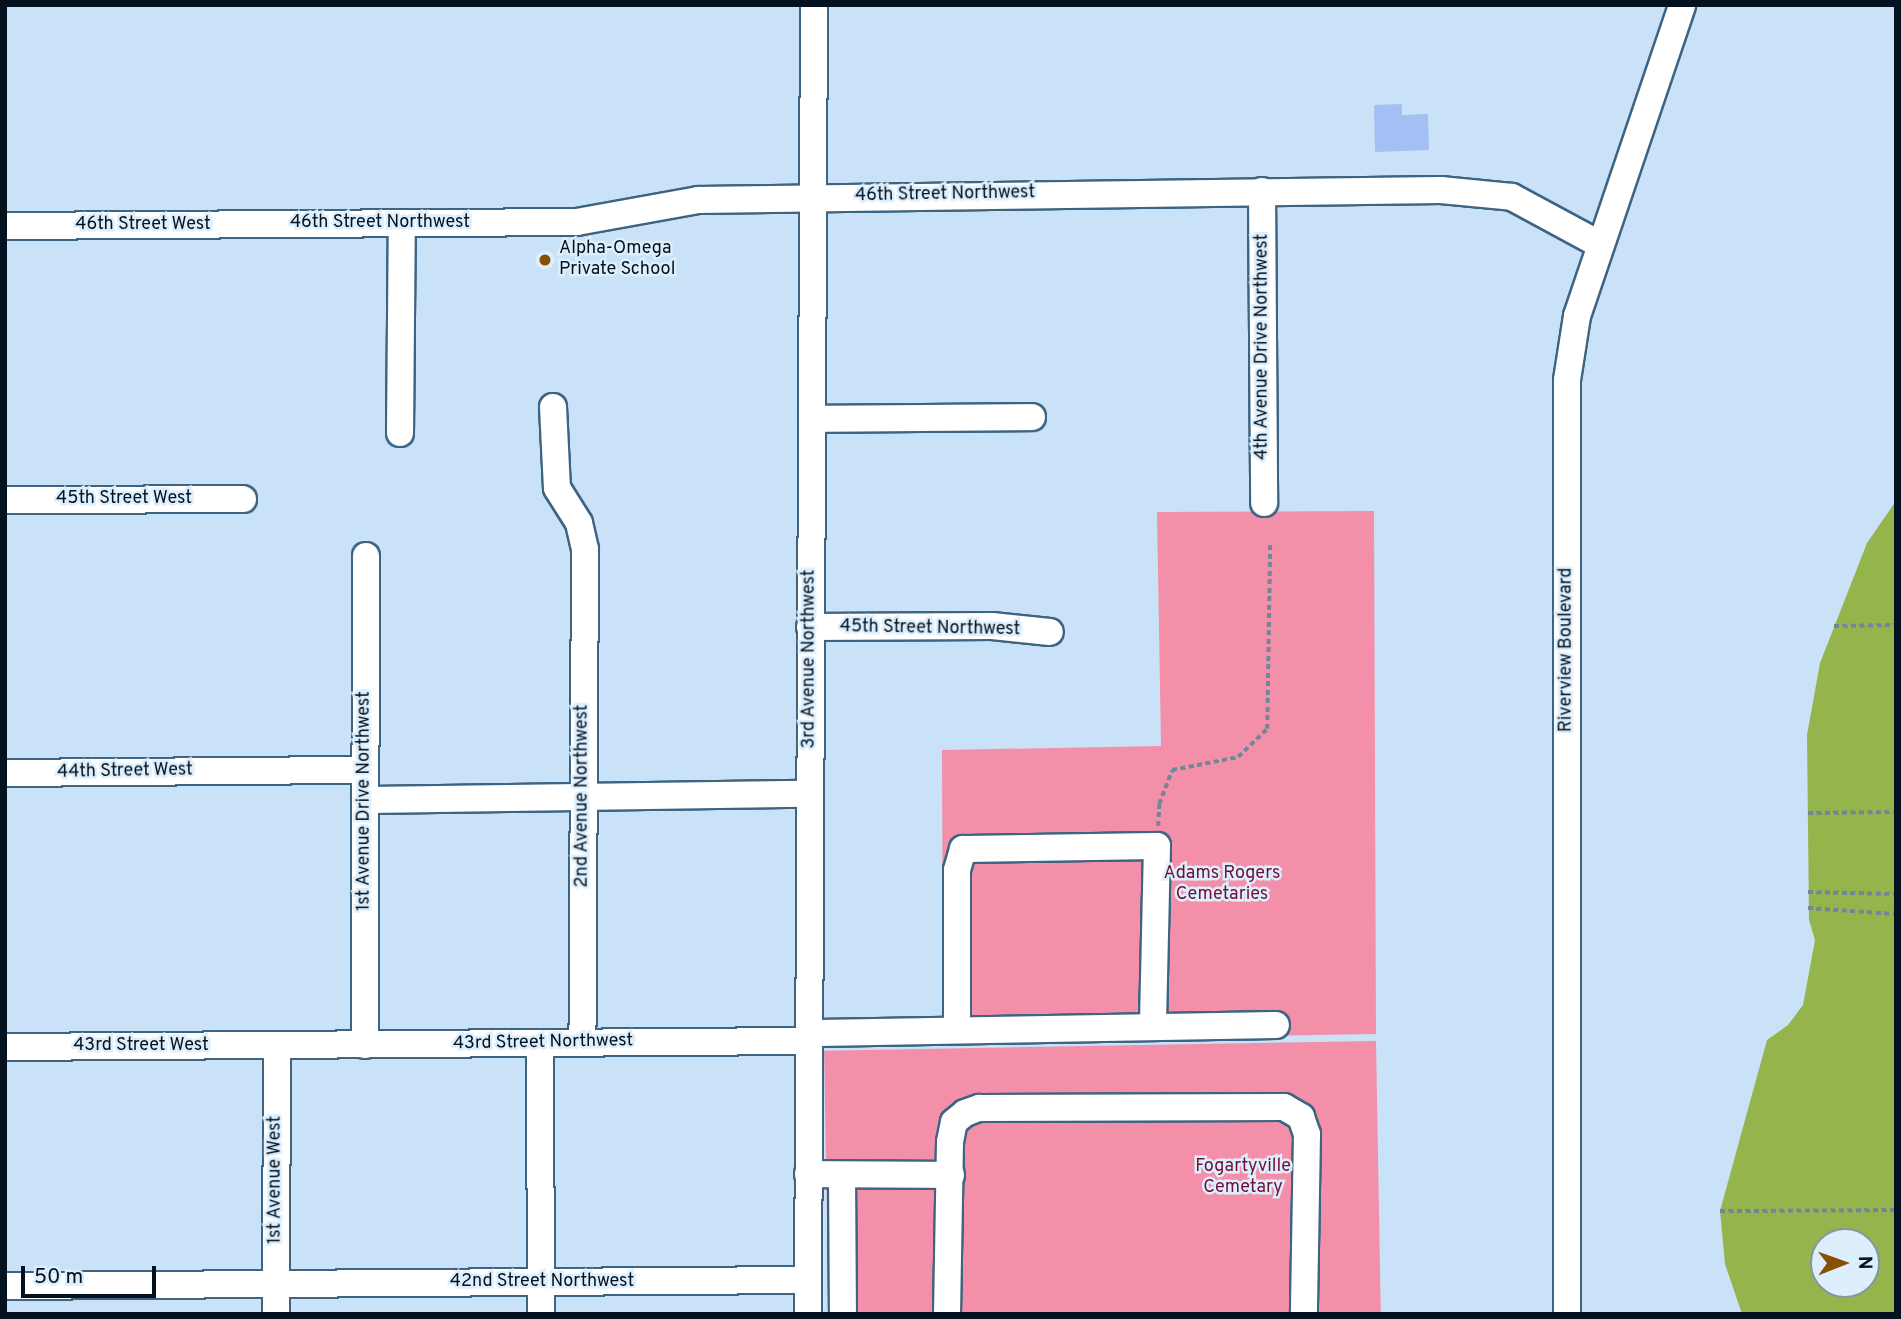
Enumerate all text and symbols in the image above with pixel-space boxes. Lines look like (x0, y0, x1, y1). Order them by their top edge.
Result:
street label: 46th Street Northwest (855, 183, 1035, 207)
street label: 46th Street Northwest (290, 212, 470, 234)
street label: 46th Street West (75, 214, 211, 236)
street label: 4th Avenue Drive Northwest (1252, 234, 1274, 460)
place label: Alpha-Omega Private School (559, 239, 675, 282)
marker: Alpha-Omega Private School (537, 252, 553, 268)
street label: 45th Street West (56, 488, 192, 510)
street label: Riverview Boulevard (1556, 568, 1578, 732)
street label: 3rd Avenue Northwest (799, 569, 821, 749)
street label: 45th Street Northwest (840, 617, 1020, 641)
street label: 1st Avenue Drive Northwest (354, 691, 376, 911)
street label: 2nd Avenue Northwest (572, 704, 594, 888)
street label: 44th Street West (57, 760, 193, 784)
park label: Adams Rogers Cemetaries (1164, 864, 1280, 906)
street label: 43rd Street Northwest (453, 1031, 633, 1055)
street label: 43rd Street West (73, 1035, 209, 1057)
street label: 1st Avenue West (265, 1115, 287, 1245)
park label: Fogartyville Cemetary (1195, 1157, 1291, 1200)
north arrow (1810, 1228, 1880, 1298)
scale bar (24, 1252, 159, 1296)
text: N (1852, 1256, 1876, 1270)
text: 50 m (34, 1264, 83, 1291)
street label: 42nd Street Northwest (450, 1271, 634, 1293)

